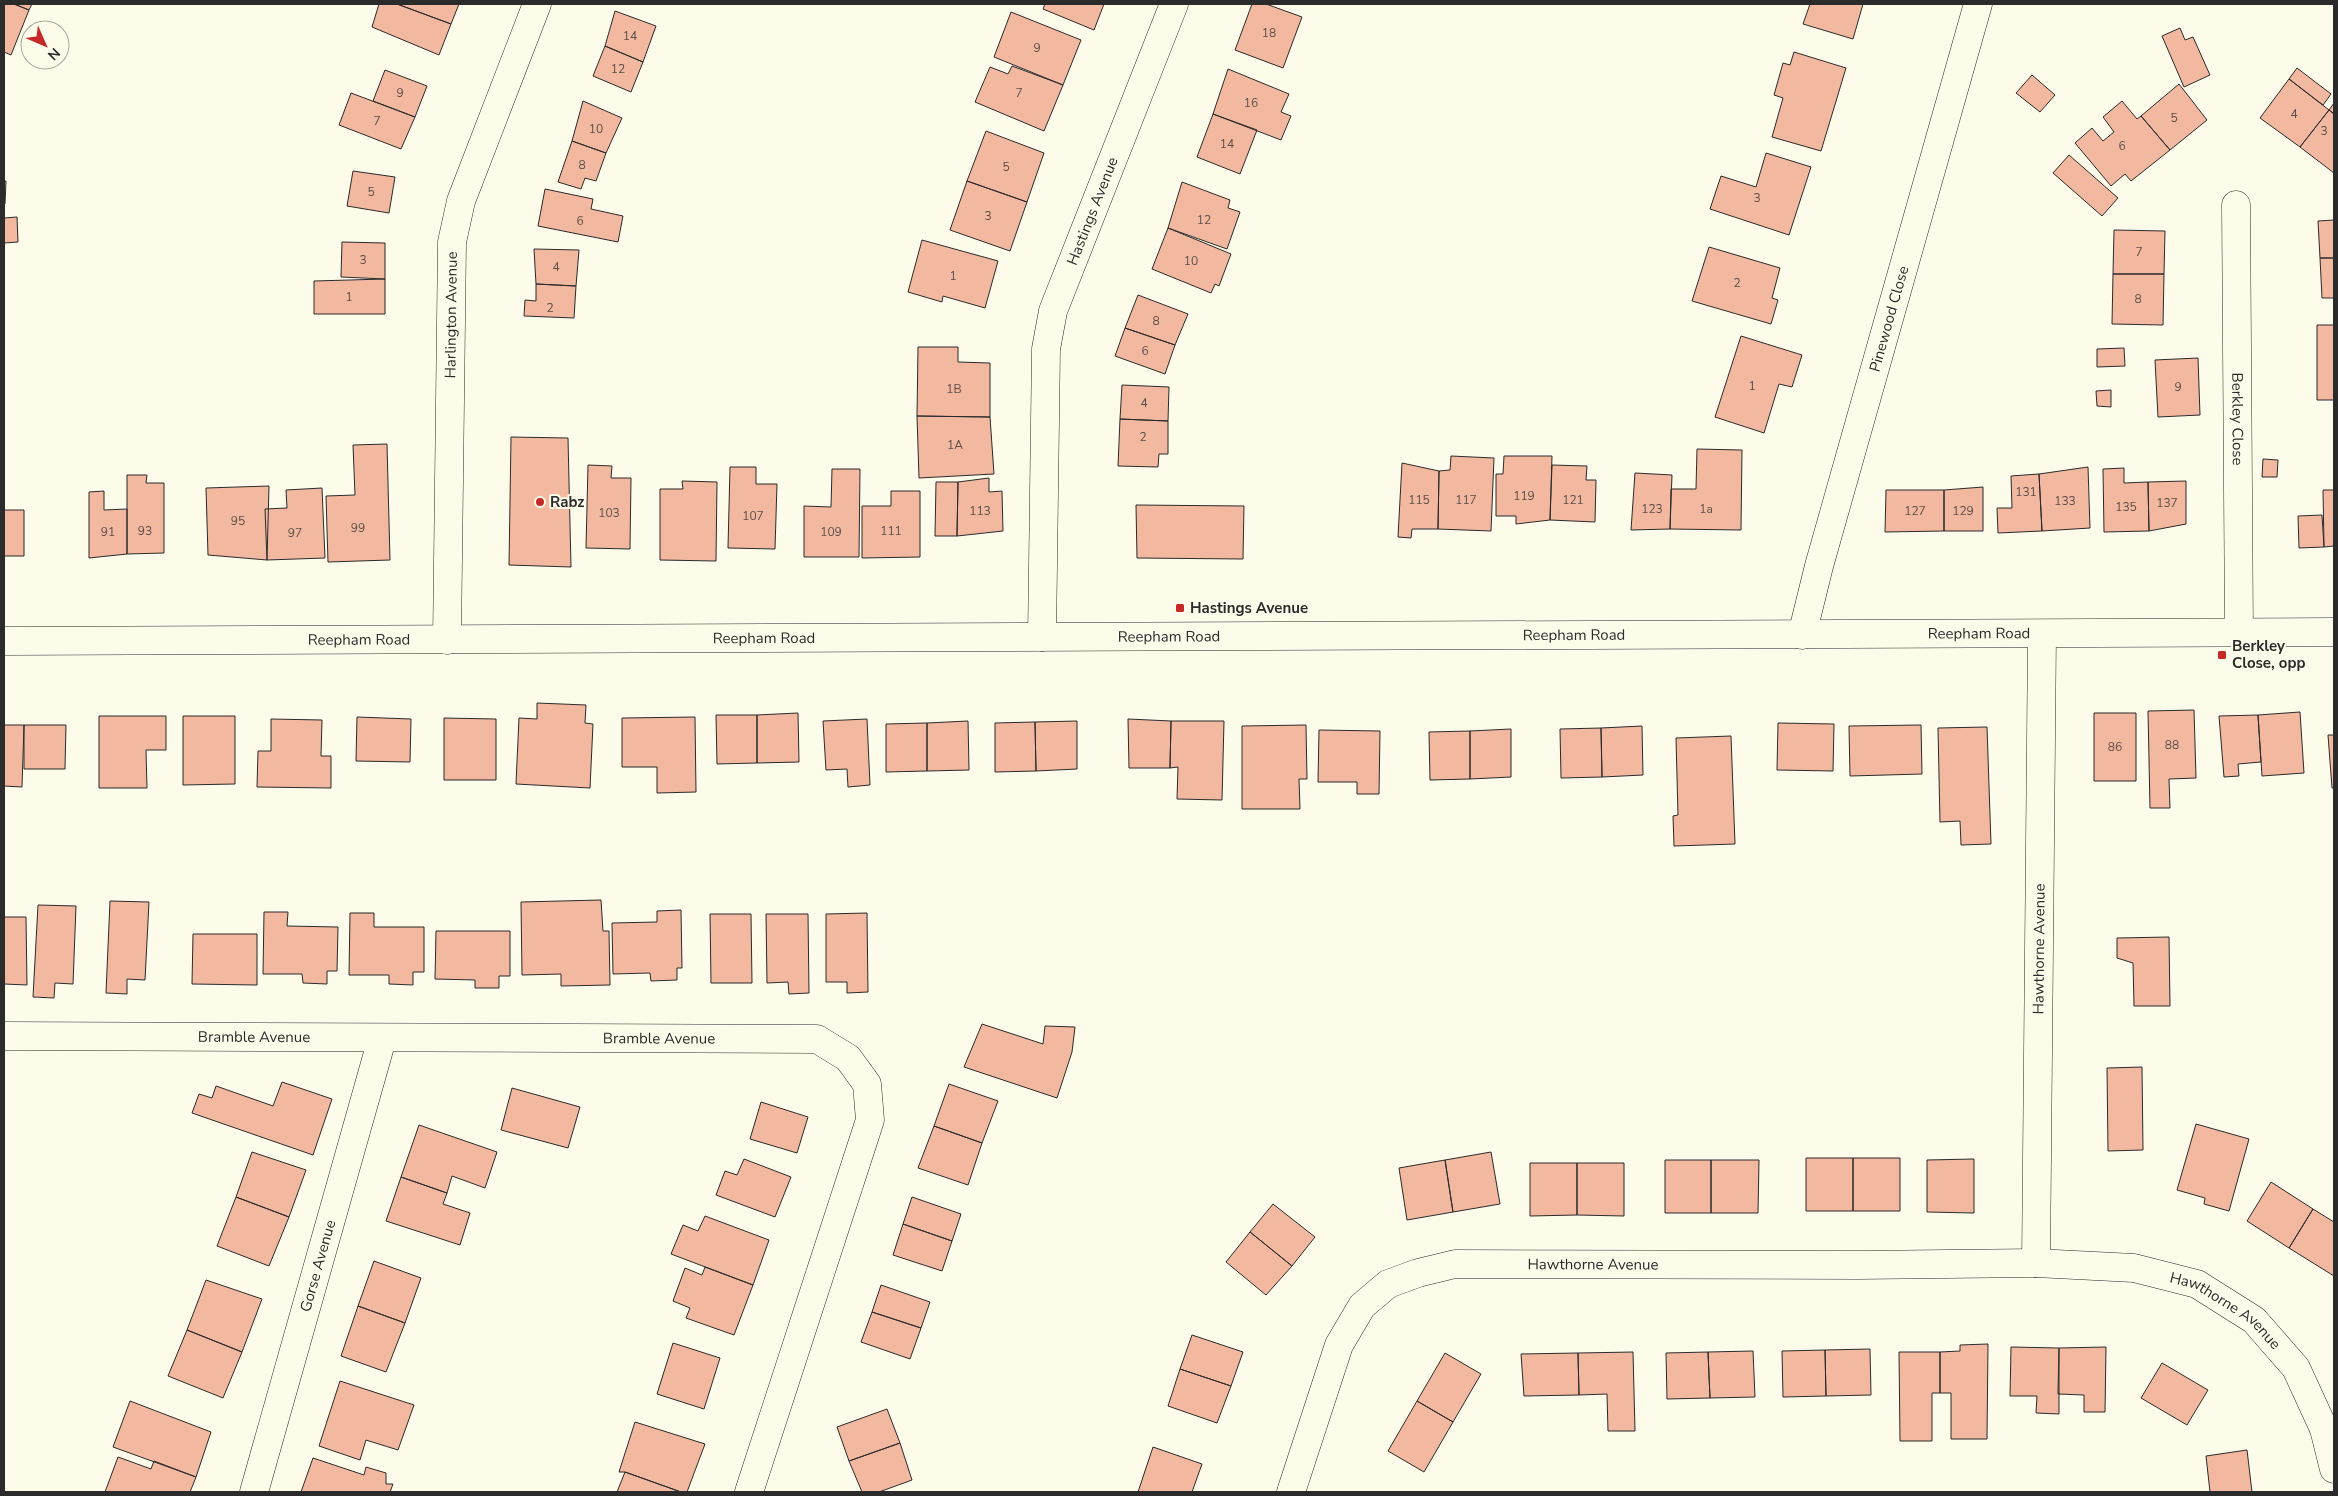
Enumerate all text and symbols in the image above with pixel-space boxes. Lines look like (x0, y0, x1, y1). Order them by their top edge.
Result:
north arrow (20, 20, 70, 70)
house number: 18 (1262, 25, 1276, 41)
house number: 14 (623, 28, 637, 44)
house number: 9 (1033, 40, 1041, 56)
text: N (43, 43, 64, 64)
house number: 12 (611, 61, 625, 77)
house number: 9 (396, 85, 404, 101)
house number: 7 (1015, 85, 1023, 101)
house number: 16 (1244, 95, 1258, 111)
house number: 4 (2290, 106, 2298, 122)
house number: 5 (2170, 110, 2178, 126)
house number: 7 (373, 113, 381, 129)
house number: 10 (589, 121, 603, 137)
house number: 3 (2320, 123, 2328, 139)
house number: 14 (1220, 136, 1234, 152)
house number: 6 (2118, 138, 2126, 154)
street label: Hastings Avenue (1062, 154, 1123, 268)
house number: 8 (578, 157, 586, 173)
house number: 5 (1002, 159, 1010, 175)
house number: 5 (367, 184, 375, 200)
house number: 3 (1753, 190, 1761, 206)
house number: 3 (984, 208, 992, 224)
house number: 12 (1197, 212, 1211, 228)
house number: 6 (576, 213, 584, 229)
house number: 7 (2135, 244, 2143, 260)
street label: Harlington Avenue (440, 251, 462, 379)
house number: 3 (359, 252, 367, 268)
house number: 10 (1184, 253, 1198, 269)
house number: 4 (552, 259, 560, 275)
street label: Pinewood Close (1864, 263, 1913, 374)
house number: 1 (949, 268, 957, 284)
house number: 2 (1733, 275, 1741, 291)
house number: 1 (345, 289, 353, 305)
house number: 8 (2134, 291, 2142, 307)
house number: 2 (546, 300, 554, 316)
house number: 8 (1152, 313, 1160, 329)
house number: 6 (1141, 343, 1149, 359)
street label: Berkley Close (2227, 372, 2248, 466)
house number: 1 (1748, 378, 1756, 394)
house number: 9 (2174, 379, 2182, 395)
house number: 1B (946, 381, 962, 397)
house number: 4 (1140, 395, 1148, 411)
house number: 2 (1139, 429, 1147, 445)
house number: 1A (947, 437, 963, 453)
house number: 131 (2015, 484, 2037, 500)
house number: 119 (1513, 488, 1535, 504)
place label: Rabz (550, 492, 584, 512)
house number: 115 (1408, 492, 1430, 508)
house number: 117 (1455, 492, 1477, 508)
house number: 121 (1562, 492, 1584, 508)
house number: 133 (2054, 493, 2076, 509)
house number: 137 (2156, 495, 2178, 511)
marker: Rabz (534, 496, 546, 508)
house number: 135 (2115, 499, 2137, 515)
house number: 123 (1641, 501, 1663, 517)
house number: 1a (1699, 501, 1713, 517)
house number: 113 (969, 503, 991, 519)
house number: 127 (1904, 503, 1926, 519)
house number: 129 (1952, 503, 1974, 519)
house number: 103 (598, 505, 620, 521)
house number: 107 (742, 508, 764, 524)
house number: 95 (231, 513, 245, 529)
house number: 99 (351, 520, 365, 536)
house number: 93 (138, 523, 152, 539)
house number: 111 (880, 523, 902, 539)
house number: 91 (101, 524, 115, 540)
house number: 109 (820, 524, 842, 540)
house number: 97 (288, 525, 302, 541)
place label: Hastings Avenue (1190, 598, 1308, 618)
marker: Hastings Avenue (1174, 602, 1186, 614)
street label: Reepham Road (1928, 623, 2030, 644)
street label: Reepham Road (1523, 625, 1625, 645)
street label: Reepham Road (1118, 626, 1220, 647)
street label: Reepham Road (713, 628, 815, 648)
street label: Reepham Road (308, 629, 410, 650)
place label: Berkley Close, opp (2232, 636, 2305, 673)
marker: Berkley Close, opp (2216, 649, 2228, 661)
house number: 88 (2165, 737, 2179, 753)
house number: 86 (2108, 739, 2122, 755)
street label: Hawthorne Avenue (2028, 883, 2050, 1015)
street label: Bramble Avenue (198, 1027, 310, 1047)
street label: Bramble Avenue (603, 1028, 715, 1049)
street label: Gorse Avenue (295, 1218, 340, 1314)
street label: Hawthorne Avenue (1527, 1254, 1659, 1275)
street label: Hawthorne Avenue (2168, 1267, 2285, 1354)

